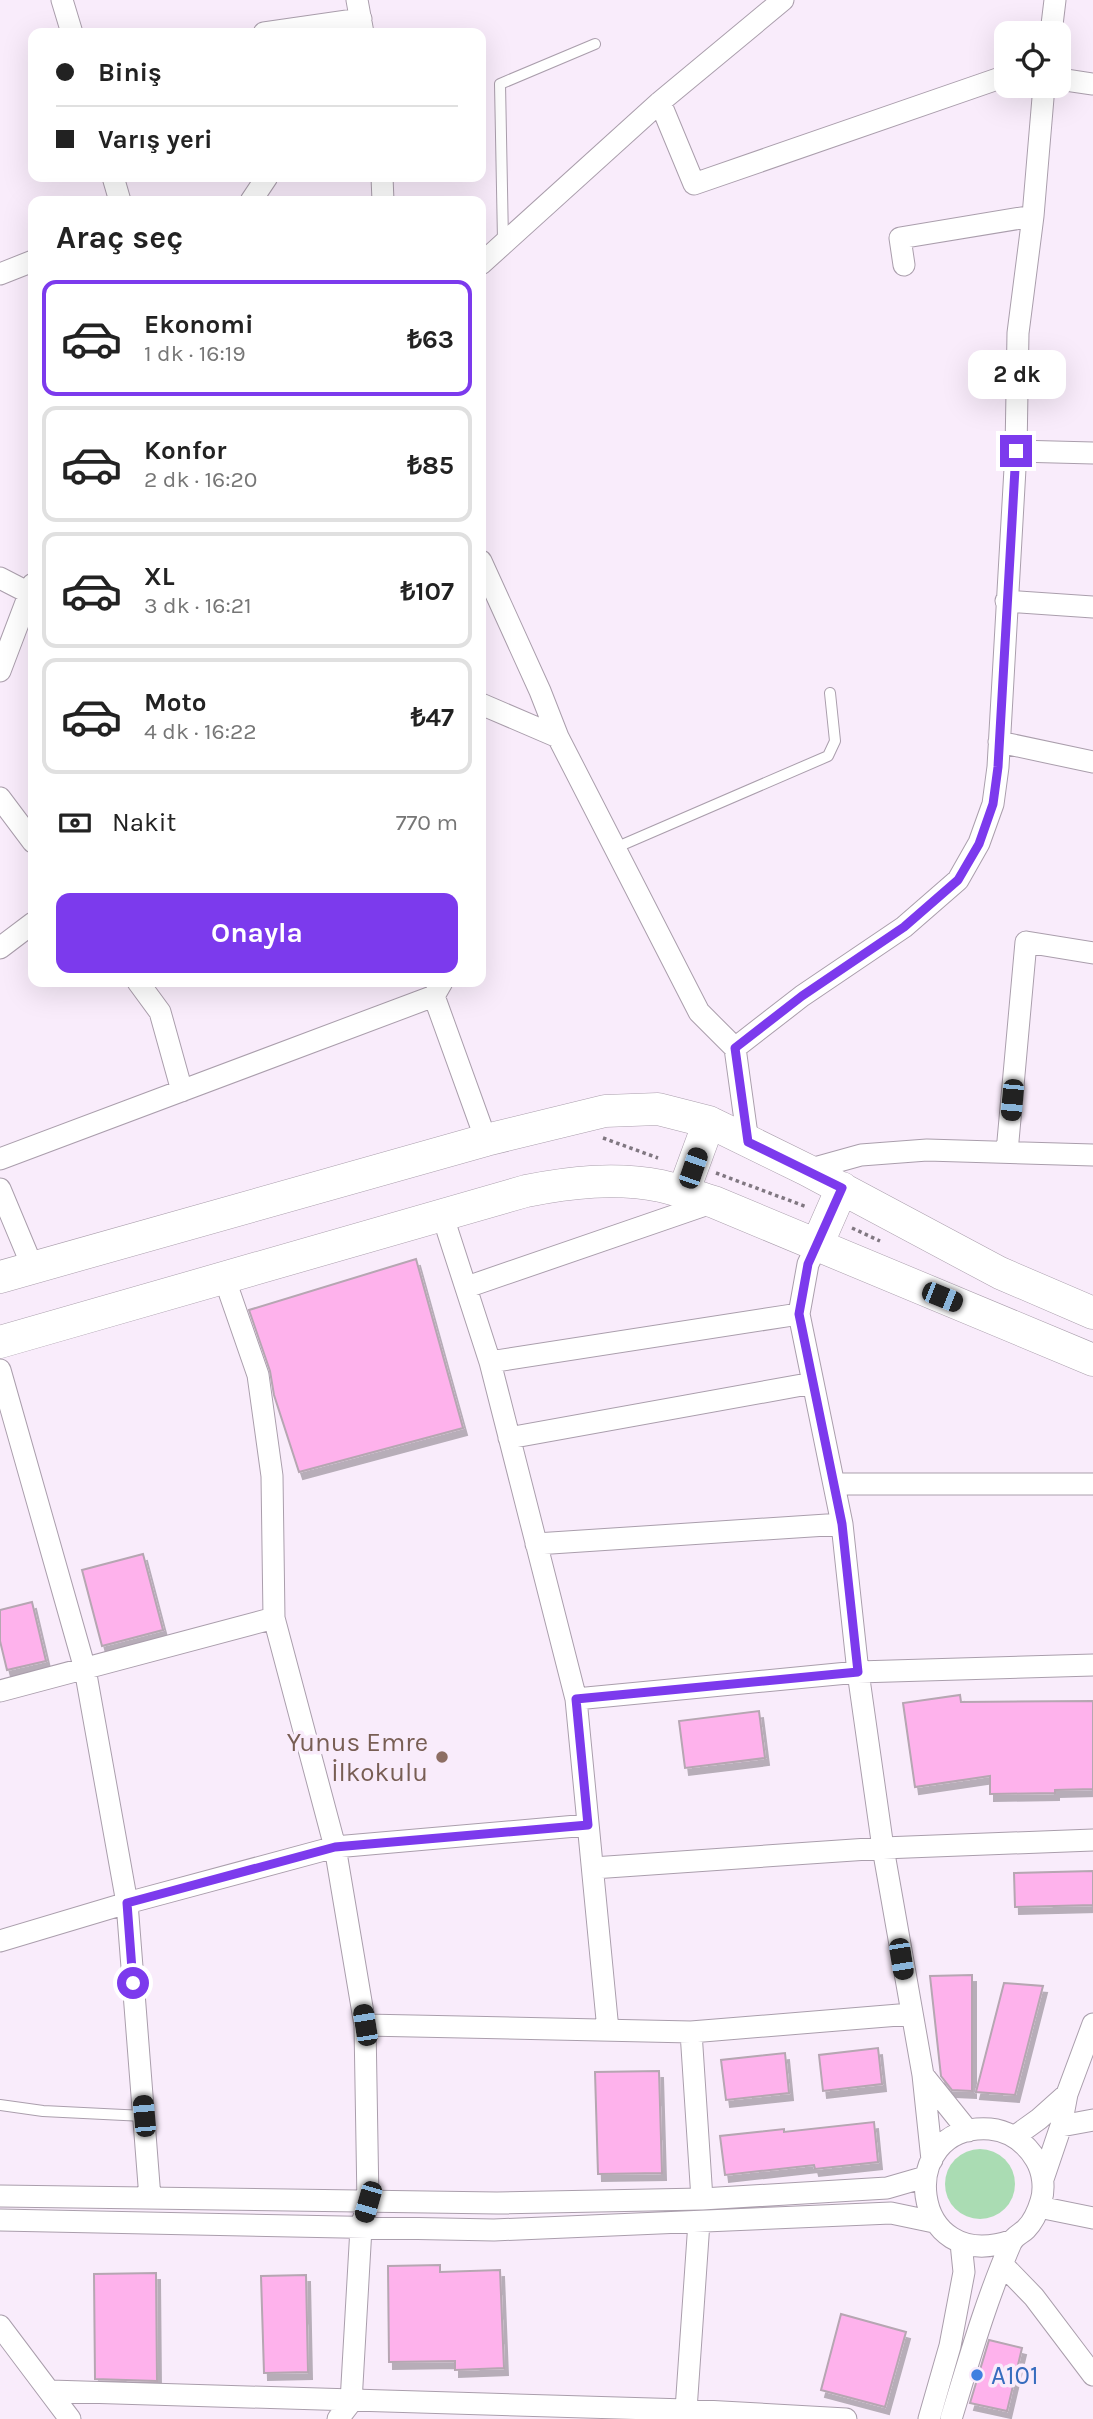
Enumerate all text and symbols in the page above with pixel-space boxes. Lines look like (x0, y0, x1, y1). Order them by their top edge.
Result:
map controls (994, 21, 1071, 98)
button: locate (994, 21, 1071, 98)
text: Biniş (98, 57, 162, 88)
text: Varış yeri (98, 124, 212, 155)
text: Araç seç (56, 219, 183, 256)
icon: car (60, 307, 123, 370)
text: Ekonomi (144, 309, 253, 340)
text: ₺63 (407, 324, 454, 355)
text: 1 dk · 16:19 (144, 340, 246, 367)
callout: 2 dk (967, 350, 1065, 398)
text: 2 dk (993, 361, 1041, 388)
icon: car (60, 433, 123, 496)
text: Konfor (144, 435, 226, 466)
route end (1000, 435, 1032, 467)
text: ₺85 (407, 450, 454, 481)
text: 2 dk · 16:20 (144, 466, 257, 493)
icon: car (60, 559, 123, 622)
text: XL (144, 561, 175, 592)
text: ₺107 (400, 576, 454, 607)
text: 3 dk · 16:21 (144, 592, 252, 619)
icon: car (60, 685, 123, 748)
text: Moto (144, 687, 206, 718)
text: ₺47 (411, 702, 454, 733)
text: 4 dk · 16:22 (144, 718, 257, 745)
icon: cash (56, 804, 94, 842)
text: Nakit (112, 807, 176, 838)
text: 770 m (396, 809, 458, 836)
button: Onayla (56, 893, 458, 973)
car (1000, 1078, 1025, 1122)
car (677, 1145, 710, 1191)
car (919, 1279, 966, 1315)
place label: Yunus Emre İlkokulu (287, 1727, 428, 1788)
marker: Yunus Emre İlkokulu (434, 1749, 450, 1765)
car (888, 1937, 915, 1981)
route start (117, 1967, 149, 1999)
car (352, 2003, 379, 2047)
car (132, 2094, 157, 2138)
car (353, 2179, 384, 2225)
place label: A101 (991, 2360, 1039, 2391)
marker: A101 (969, 2367, 985, 2383)

